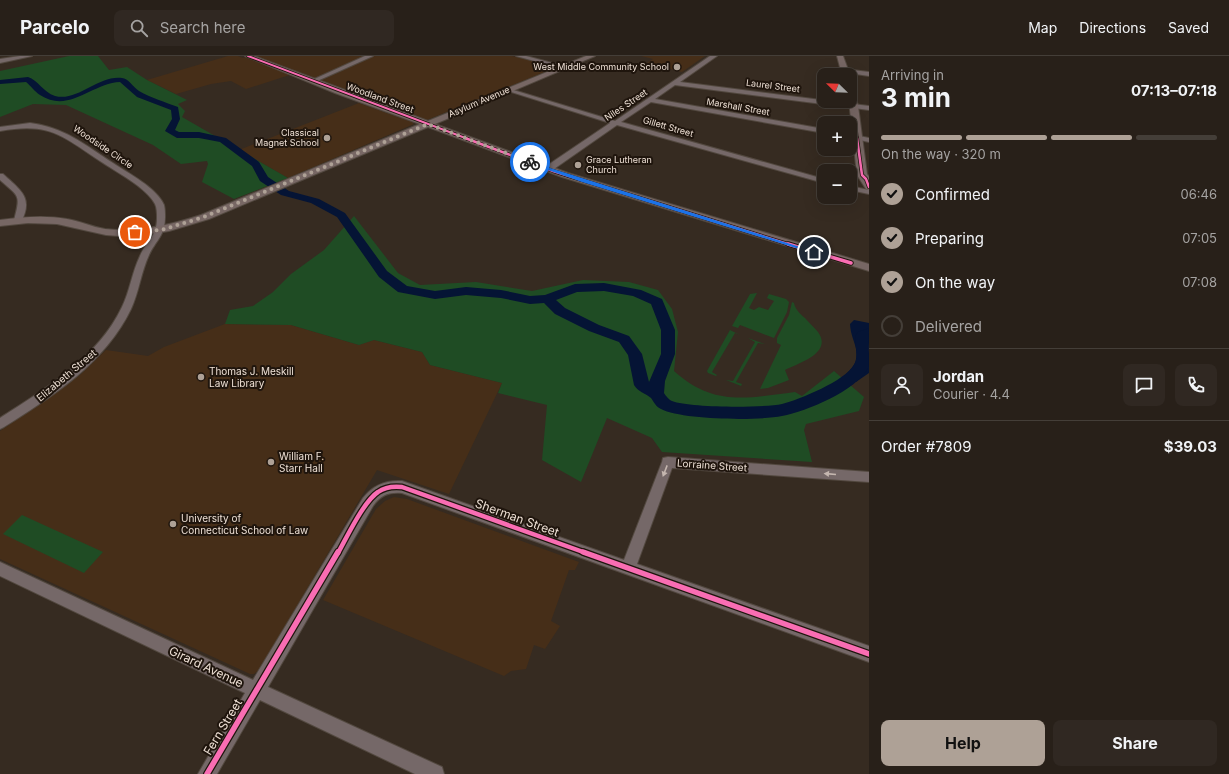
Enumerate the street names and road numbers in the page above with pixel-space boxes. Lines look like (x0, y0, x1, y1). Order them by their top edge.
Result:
street label: Laurel Street (746, 77, 801, 94)
street label: Woodland Street (345, 80, 415, 115)
street label: Asylum Avenue (446, 84, 511, 119)
street label: Niles Street (602, 86, 649, 123)
street label: Marshall Street (706, 96, 771, 117)
street label: Gillett Street (642, 114, 695, 139)
street label: Woodside Circle (71, 123, 135, 171)
street label: Elizabeth Street (34, 346, 99, 403)
street label: Lorraine Street (677, 457, 748, 473)
street label: Sherman Street (473, 495, 561, 540)
street label: Girard Avenue (167, 643, 246, 690)
street label: Fern Street (200, 696, 245, 757)

